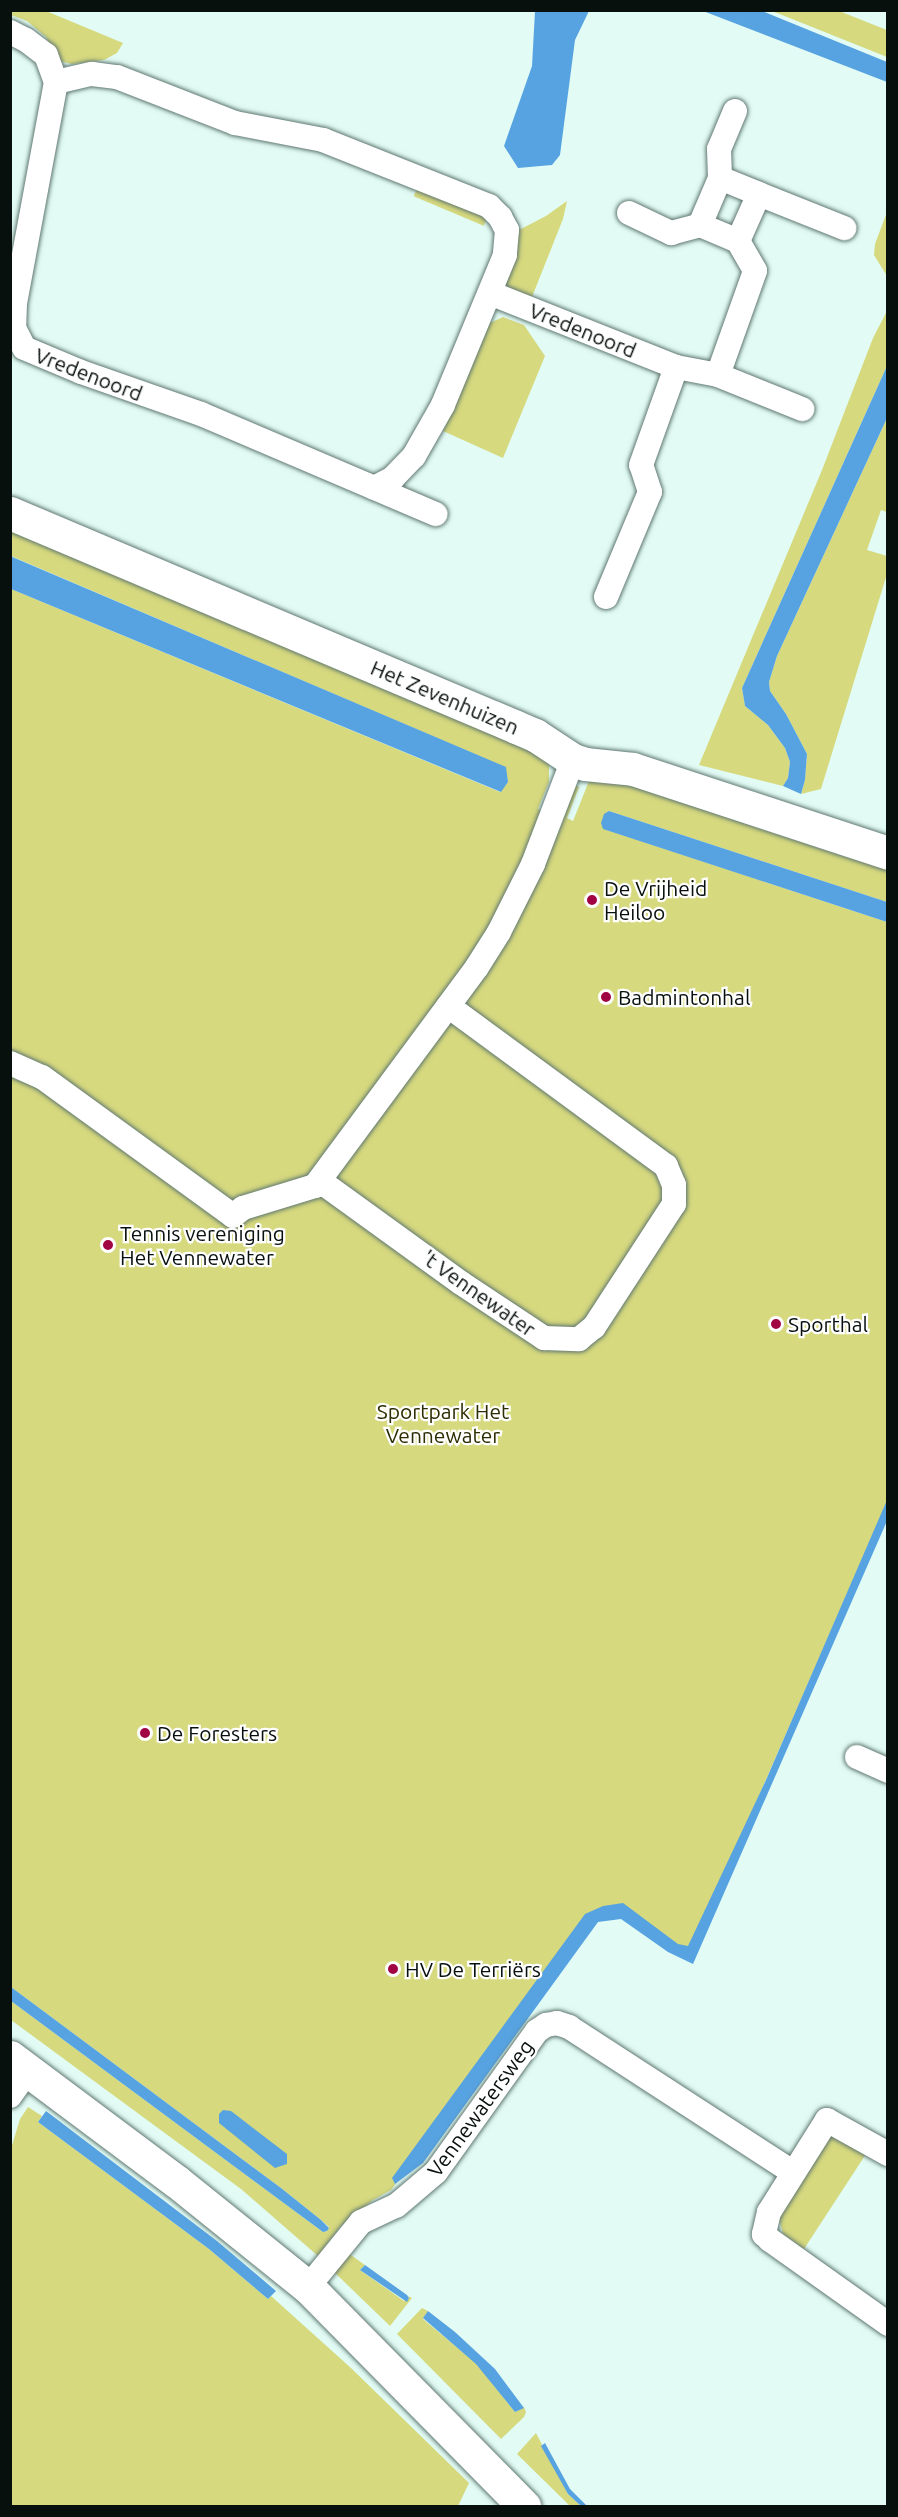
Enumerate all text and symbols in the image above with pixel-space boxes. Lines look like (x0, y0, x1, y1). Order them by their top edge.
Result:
street label: Vredenoord (526, 297, 640, 363)
street label: Vredenoord (32, 342, 146, 406)
street label: Het Zevenhuizen (367, 654, 523, 740)
place label: De Vrijheid Heiloo (604, 875, 707, 925)
marker: De Vrijheid Heiloo (585, 893, 599, 907)
place label: Badmintonhal (618, 984, 750, 1010)
marker: Badmintonhal (599, 990, 613, 1004)
place label: Tennis vereniging Het Vennewater (120, 1220, 285, 1270)
marker: Tennis vereniging Het Vennewater (101, 1238, 115, 1252)
street label: 't Vennewater (417, 1245, 541, 1341)
place label: Sporthal (788, 1311, 868, 1337)
marker: Sporthal (769, 1317, 783, 1331)
park label: Sportpark Het Vennewater (377, 1398, 509, 1448)
place label: De Foresters (157, 1720, 277, 1746)
marker: De Foresters (138, 1726, 152, 1740)
place label: HV De Terriërs (405, 1956, 541, 1982)
marker: HV De Terriërs (386, 1962, 400, 1976)
street label: Vennewatersweg (422, 2034, 538, 2182)

